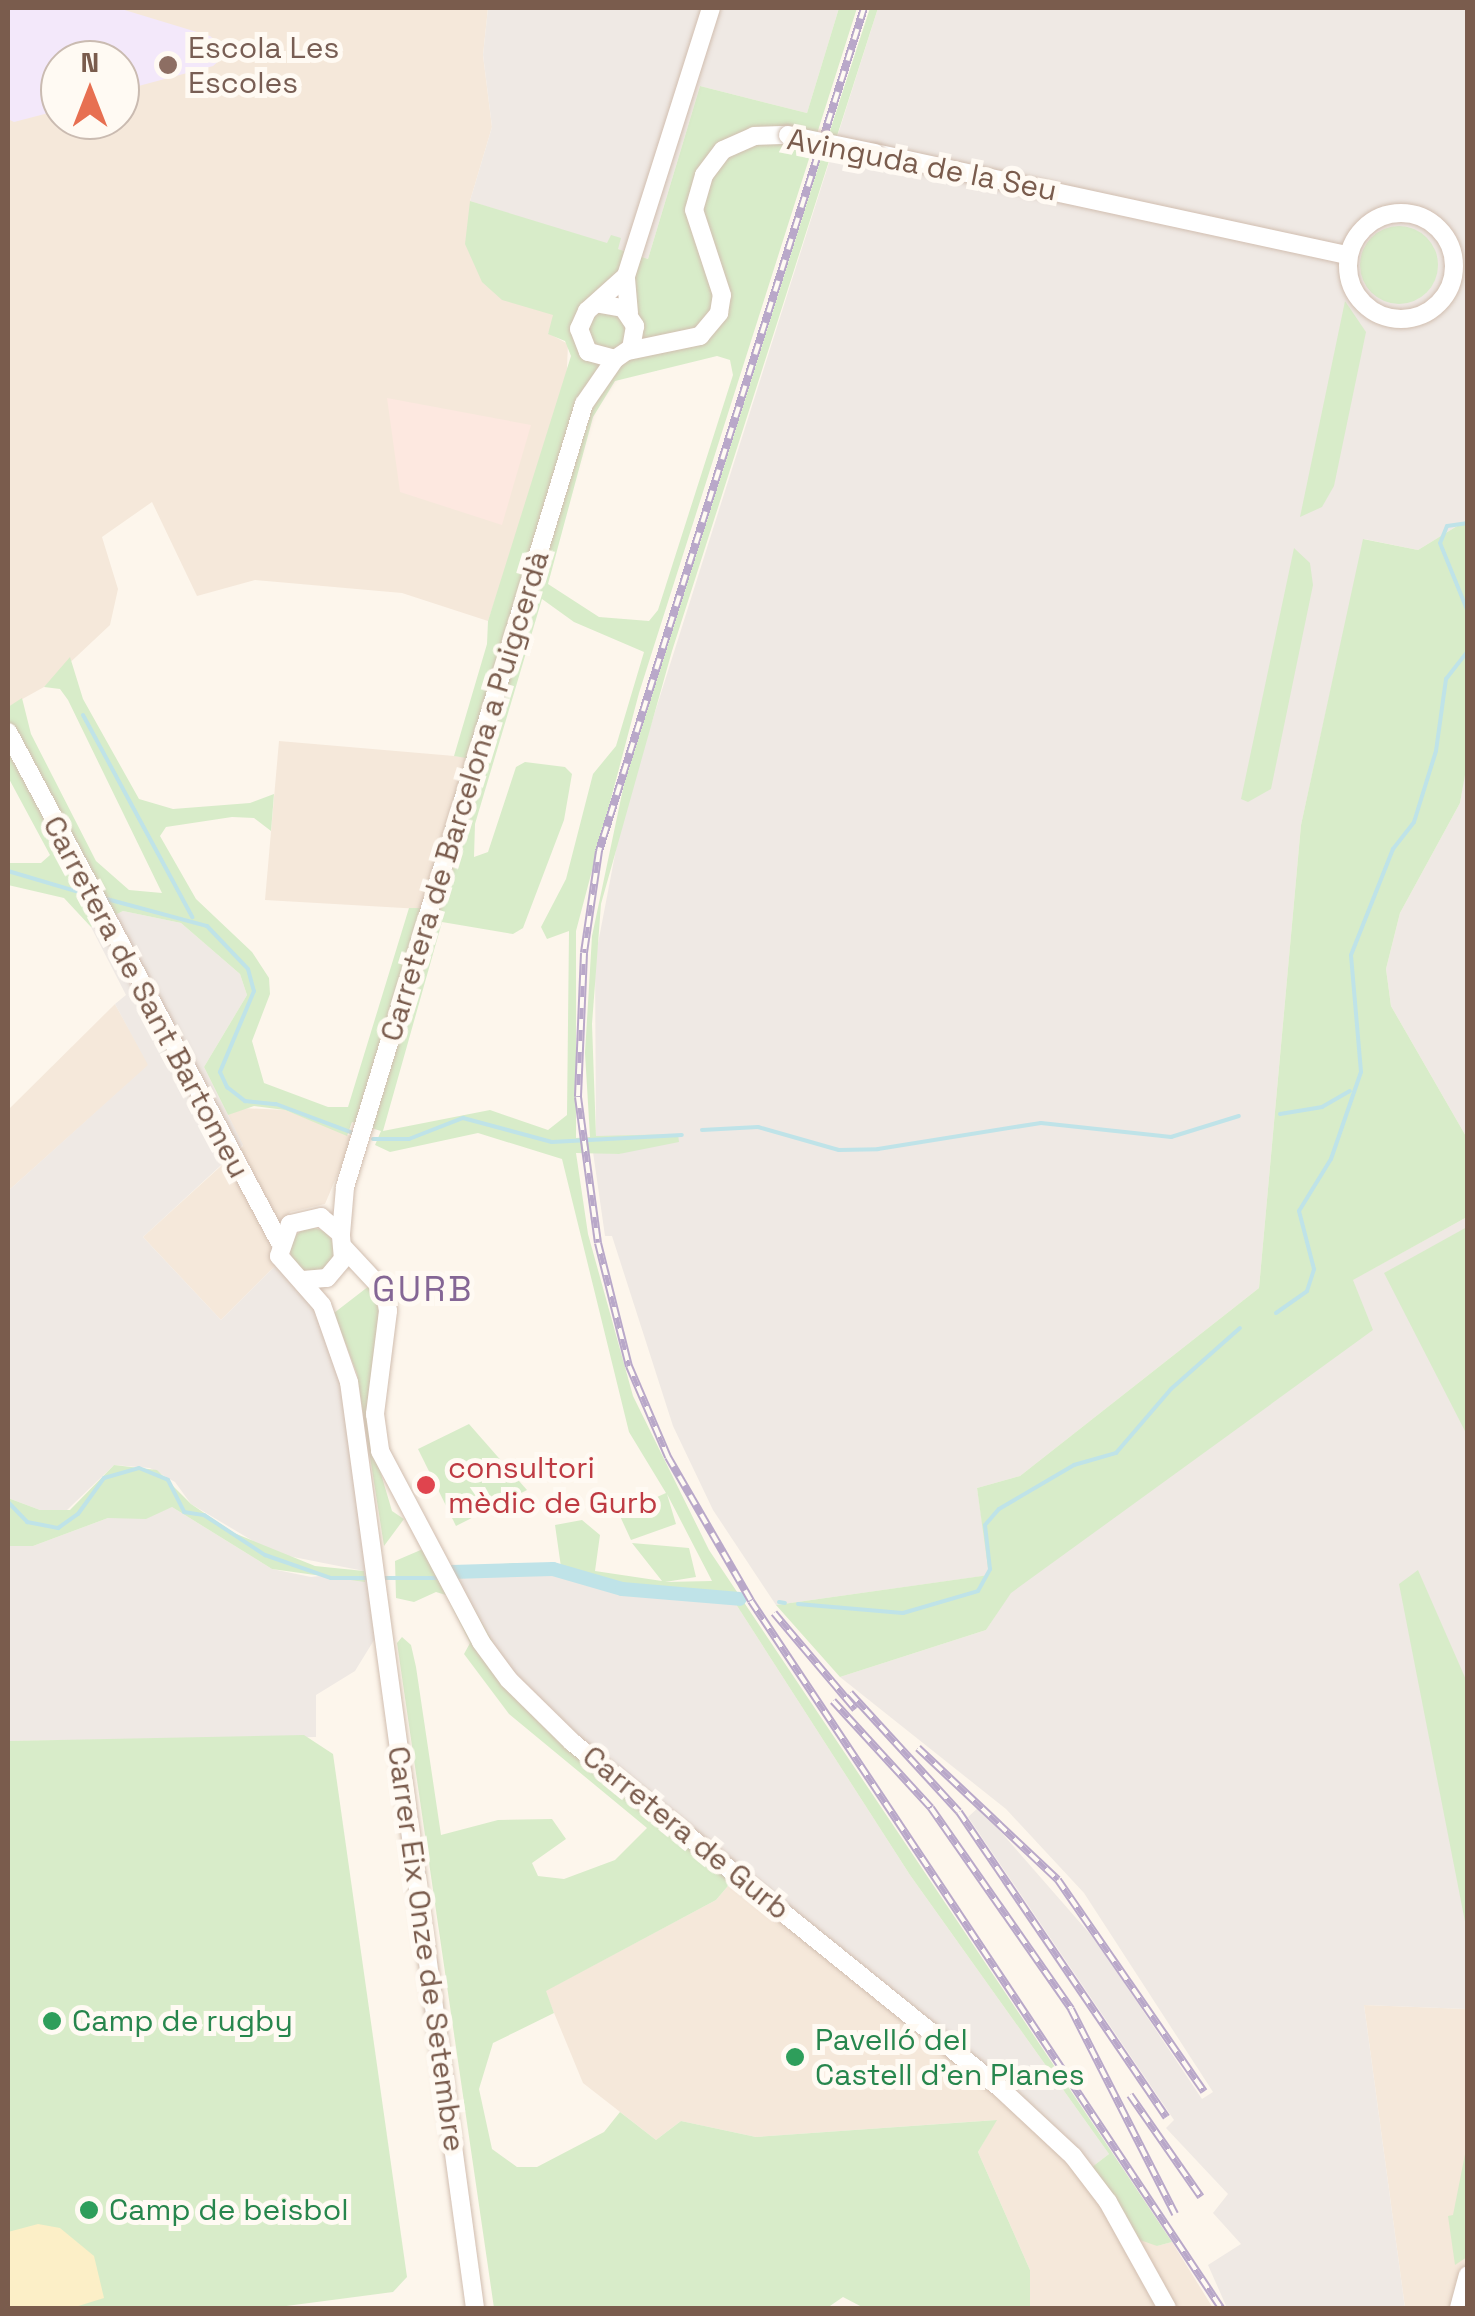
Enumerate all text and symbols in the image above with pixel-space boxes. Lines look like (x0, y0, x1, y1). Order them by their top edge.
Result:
place label: Escola Les Escoles (188, 30, 339, 100)
north arrow (40, 40, 140, 140)
text: N (81, 44, 99, 80)
marker: Escola Les Escoles (157, 54, 179, 76)
street label: Avinguda de la Seu (784, 121, 1060, 209)
street label: Carretera de Barcelona a Puigcerdà (373, 546, 557, 1046)
street label: Carretera de Sant Bartomeu (35, 810, 257, 1184)
district label: GURB (372, 1268, 474, 1310)
place label: consultori mèdic de Gurb (448, 1450, 657, 1520)
marker: consultori mèdic de Gurb (413, 1472, 439, 1498)
street label: Carretera de Gurb (575, 1738, 797, 1928)
street label: Carrer Eix Onze de Setembre (380, 1744, 472, 2154)
place label: Camp de rugby (72, 2003, 293, 2039)
marker: Camp de rugby (41, 2010, 63, 2032)
place label: Pavelló del Castell d'en Planes (815, 2022, 1085, 2092)
marker: Pavelló del Castell d'en Planes (784, 2046, 806, 2068)
place label: Camp de beisbol (109, 2192, 349, 2228)
marker: Camp de beisbol (78, 2199, 100, 2221)

